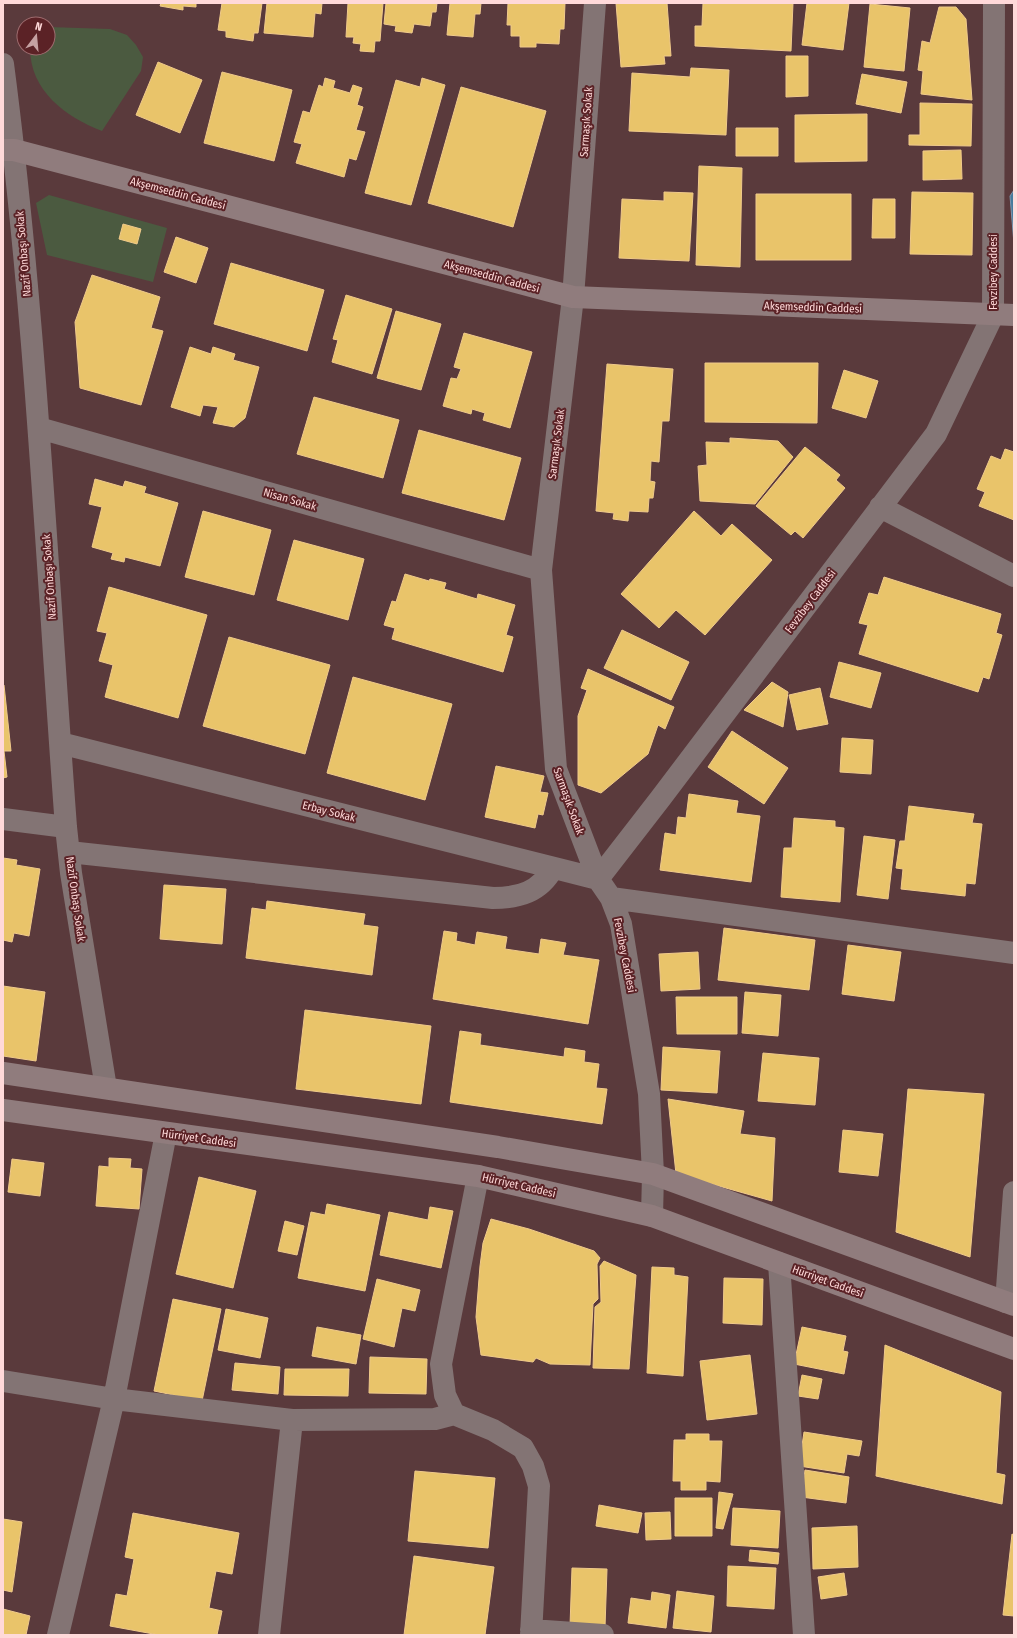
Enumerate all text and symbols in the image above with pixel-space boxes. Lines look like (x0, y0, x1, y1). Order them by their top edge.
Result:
north arrow (16, 16, 56, 56)
text: N (34, 20, 44, 34)
street label: Sarmaşık Sokak (578, 86, 595, 158)
street label: Akşemseddin Caddesi (129, 175, 227, 213)
street label: Nazif Onbaşı Sokak (13, 210, 34, 297)
street label: Fevzibey Caddesi (987, 234, 1000, 310)
street label: Akşemseddin Caddesi (443, 258, 541, 296)
street label: Akşemseddin Caddesi (764, 299, 862, 316)
street label: Sarmaşık Sokak (546, 407, 567, 480)
street label: Nisan Sokak (262, 486, 319, 513)
street label: Nazif Onbaşı Sokak (40, 533, 59, 620)
street label: Fevzibey Caddesi (782, 567, 839, 636)
street label: Sarmaşık Sokak (550, 766, 587, 837)
street label: Erbay Sokak (301, 799, 358, 825)
street label: Nazif Onbaşı Sokak (63, 856, 88, 943)
street label: Fevzibey Caddesi (611, 916, 638, 994)
street label: Hürriyet Caddesi (161, 1127, 237, 1150)
street label: Hürriyet Caddesi (481, 1171, 557, 1200)
street label: Hürriyet Caddesi (790, 1263, 865, 1300)

